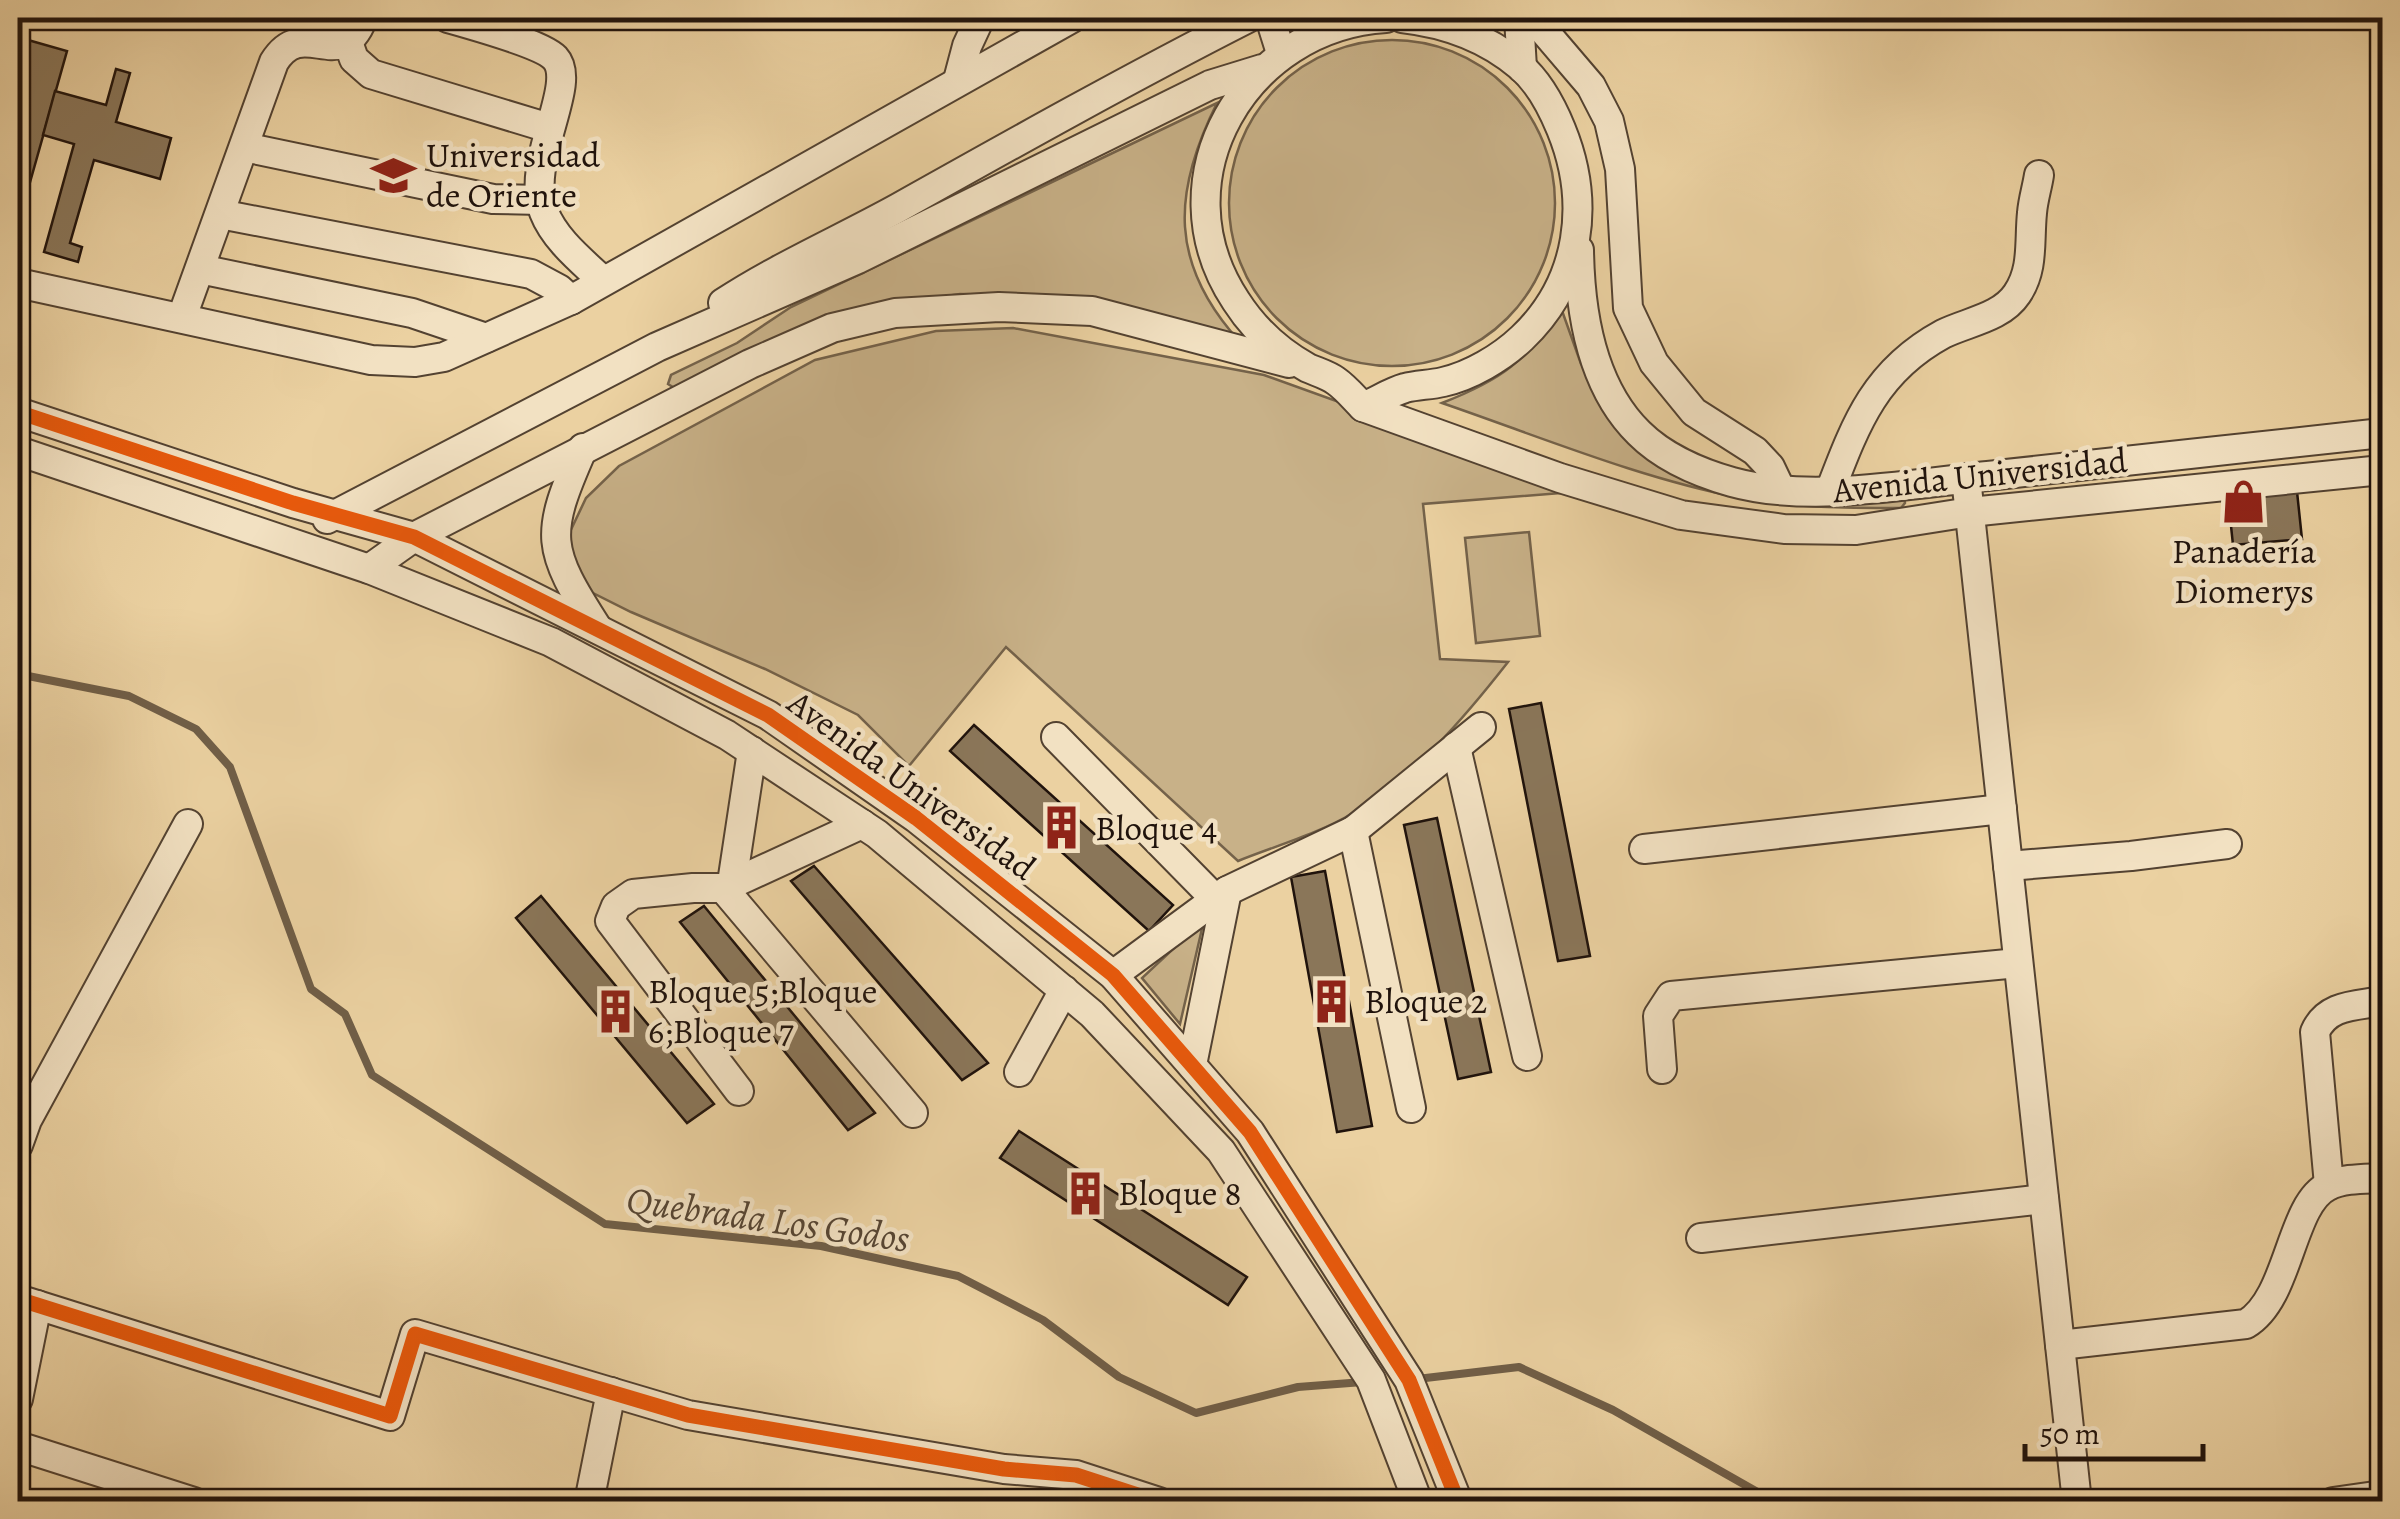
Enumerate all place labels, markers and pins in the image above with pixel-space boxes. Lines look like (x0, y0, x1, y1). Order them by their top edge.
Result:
place label: Universidad de Oriente (426, 131, 600, 219)
school or university icon: Universidad de Oriente (369, 151, 417, 199)
shop icon: Panadería Diomerys (2220, 477, 2268, 525)
place label: Panadería Diomerys (2172, 527, 2317, 615)
building icon: Bloque 4 (1038, 804, 1086, 852)
place label: Bloque 4 (1095, 804, 1217, 852)
place label: Bloque 5;Bloque 6;Bloque 7 (648, 967, 877, 1055)
building icon: Bloque 2 (1307, 977, 1355, 1025)
place label: Bloque 2 (1364, 977, 1487, 1025)
building icon: Bloque 5;Bloque 6;Bloque 7 (591, 987, 639, 1035)
building icon: Bloque 8 (1061, 1169, 1109, 1217)
place label: Bloque 8 (1118, 1169, 1241, 1217)

